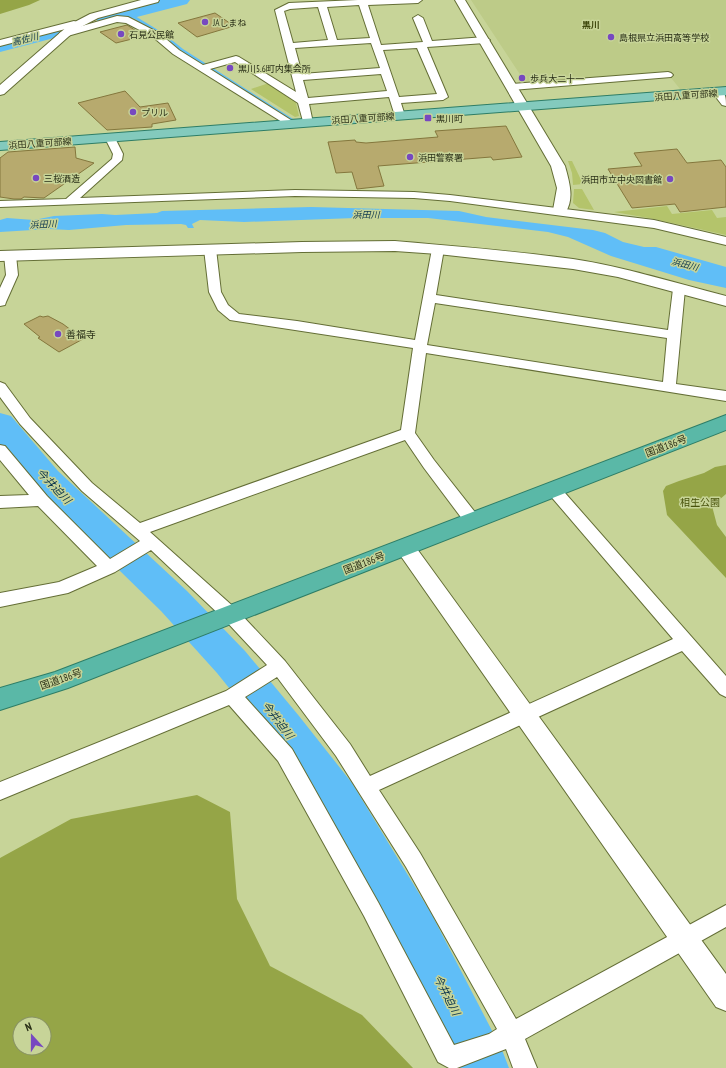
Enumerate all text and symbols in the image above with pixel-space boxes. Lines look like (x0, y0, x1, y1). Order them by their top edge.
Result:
marker: JAしまね (200, 17, 210, 27)
place label: JAしまね (212, 17, 246, 28)
district label: 黒川 (582, 19, 600, 30)
marker: 石見公民館 (116, 29, 126, 39)
place label: 石見公民館 (129, 29, 174, 40)
water label: 高佐川 (11, 30, 40, 48)
marker: 島根県立浜田高等学校 (606, 32, 616, 42)
place label: 島根県立浜田高等学校 (619, 32, 709, 43)
marker: 黒川5.6町内集会所 (225, 63, 235, 73)
place label: 黒川5.6町内集会所 (238, 63, 311, 74)
marker: 歩兵大二十一 (517, 73, 527, 83)
place label: 歩兵大二十一 (530, 73, 584, 84)
street label: 浜田八重可部線 (654, 87, 719, 103)
marker: プリル (128, 107, 138, 117)
place label: プリル (141, 107, 168, 118)
street label: 浜田八重可部線 (331, 110, 396, 126)
marker: 黒川町 (423, 113, 433, 123)
place label: 黒川町 (436, 113, 463, 124)
street label: 浜田八重可部線 (8, 135, 73, 151)
marker: 浜田警察署 (405, 152, 415, 162)
place label: 浜田警察署 (418, 152, 463, 163)
marker: 三桜酒造 (31, 173, 41, 183)
place label: 三桜酒造 (44, 173, 80, 184)
place label: 浜田市立中央図書館 (581, 174, 662, 185)
marker: 浜田市立中央図書館 (665, 174, 675, 184)
water label: 浜田川 (352, 209, 380, 220)
water label: 浜田川 (29, 218, 58, 230)
water label: 浜田川 (671, 255, 700, 273)
place label: 善福寺 (66, 328, 96, 341)
marker: 善福寺 (53, 329, 63, 339)
street label: 国道186号 (643, 432, 689, 460)
water label: 今井迫川 (34, 465, 75, 507)
park label: 相生公園 (680, 496, 720, 509)
street label: 国道186号 (341, 549, 387, 577)
street label: 国道186号 (38, 666, 84, 692)
water label: 今井迫川 (259, 698, 298, 742)
water label: 今井迫川 (431, 972, 464, 1019)
north arrow (12, 1016, 52, 1056)
text: N (23, 1019, 34, 1034)

